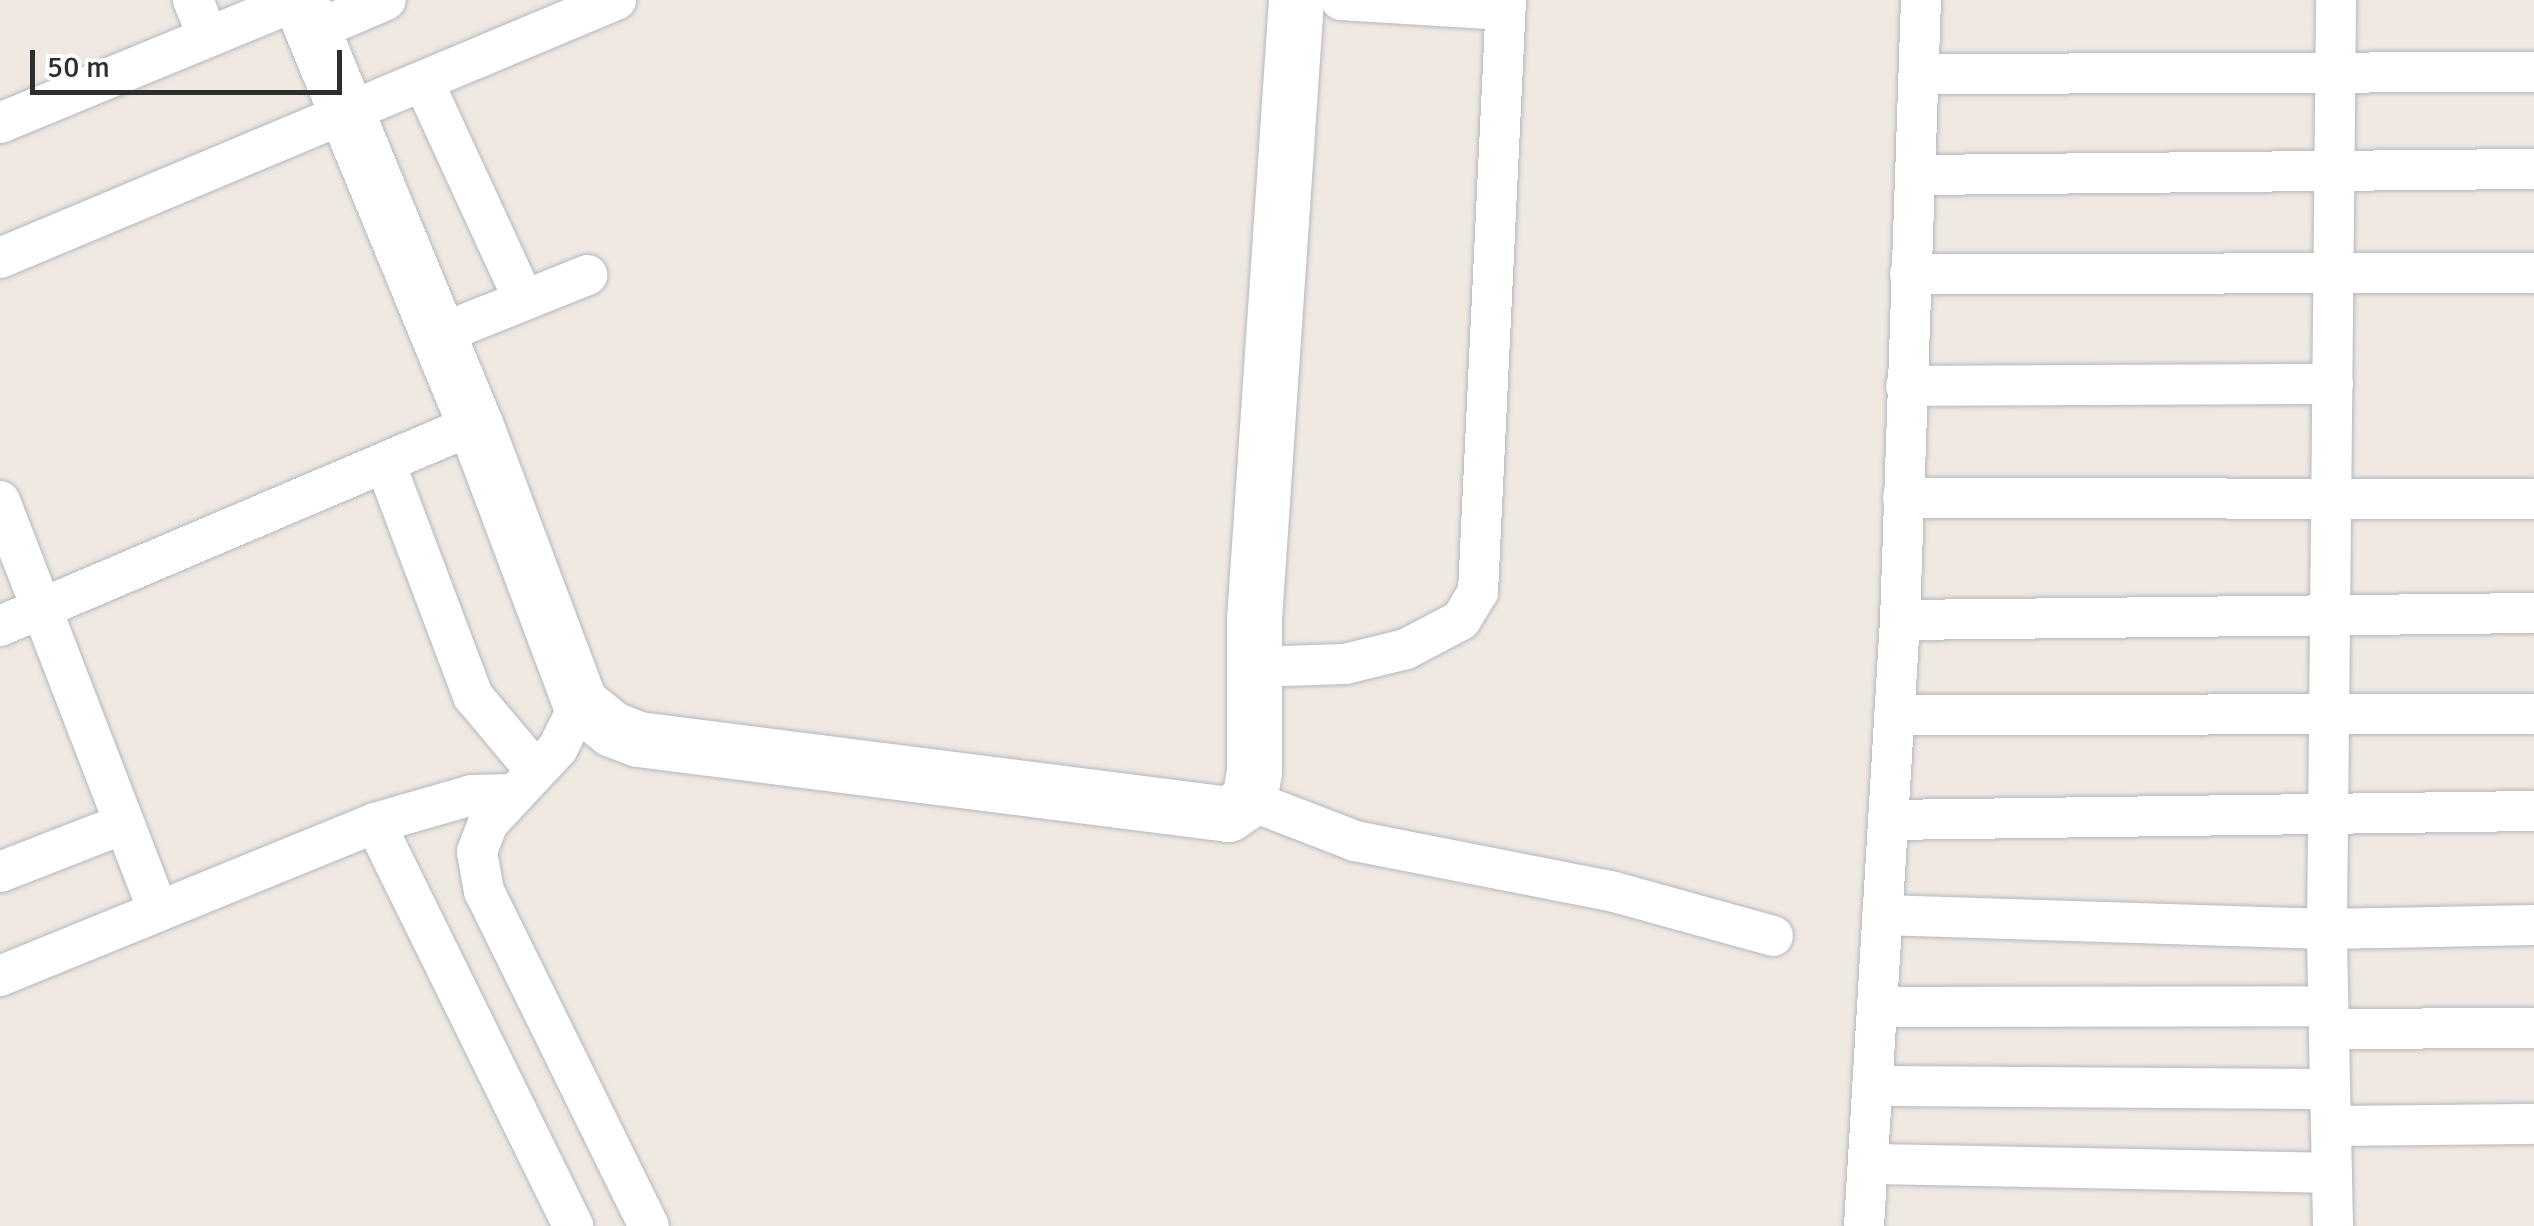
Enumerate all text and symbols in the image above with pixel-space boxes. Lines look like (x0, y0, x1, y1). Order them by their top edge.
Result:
scale bar (35, 30, 348, 92)
text: 50 m (47, 49, 110, 86)

